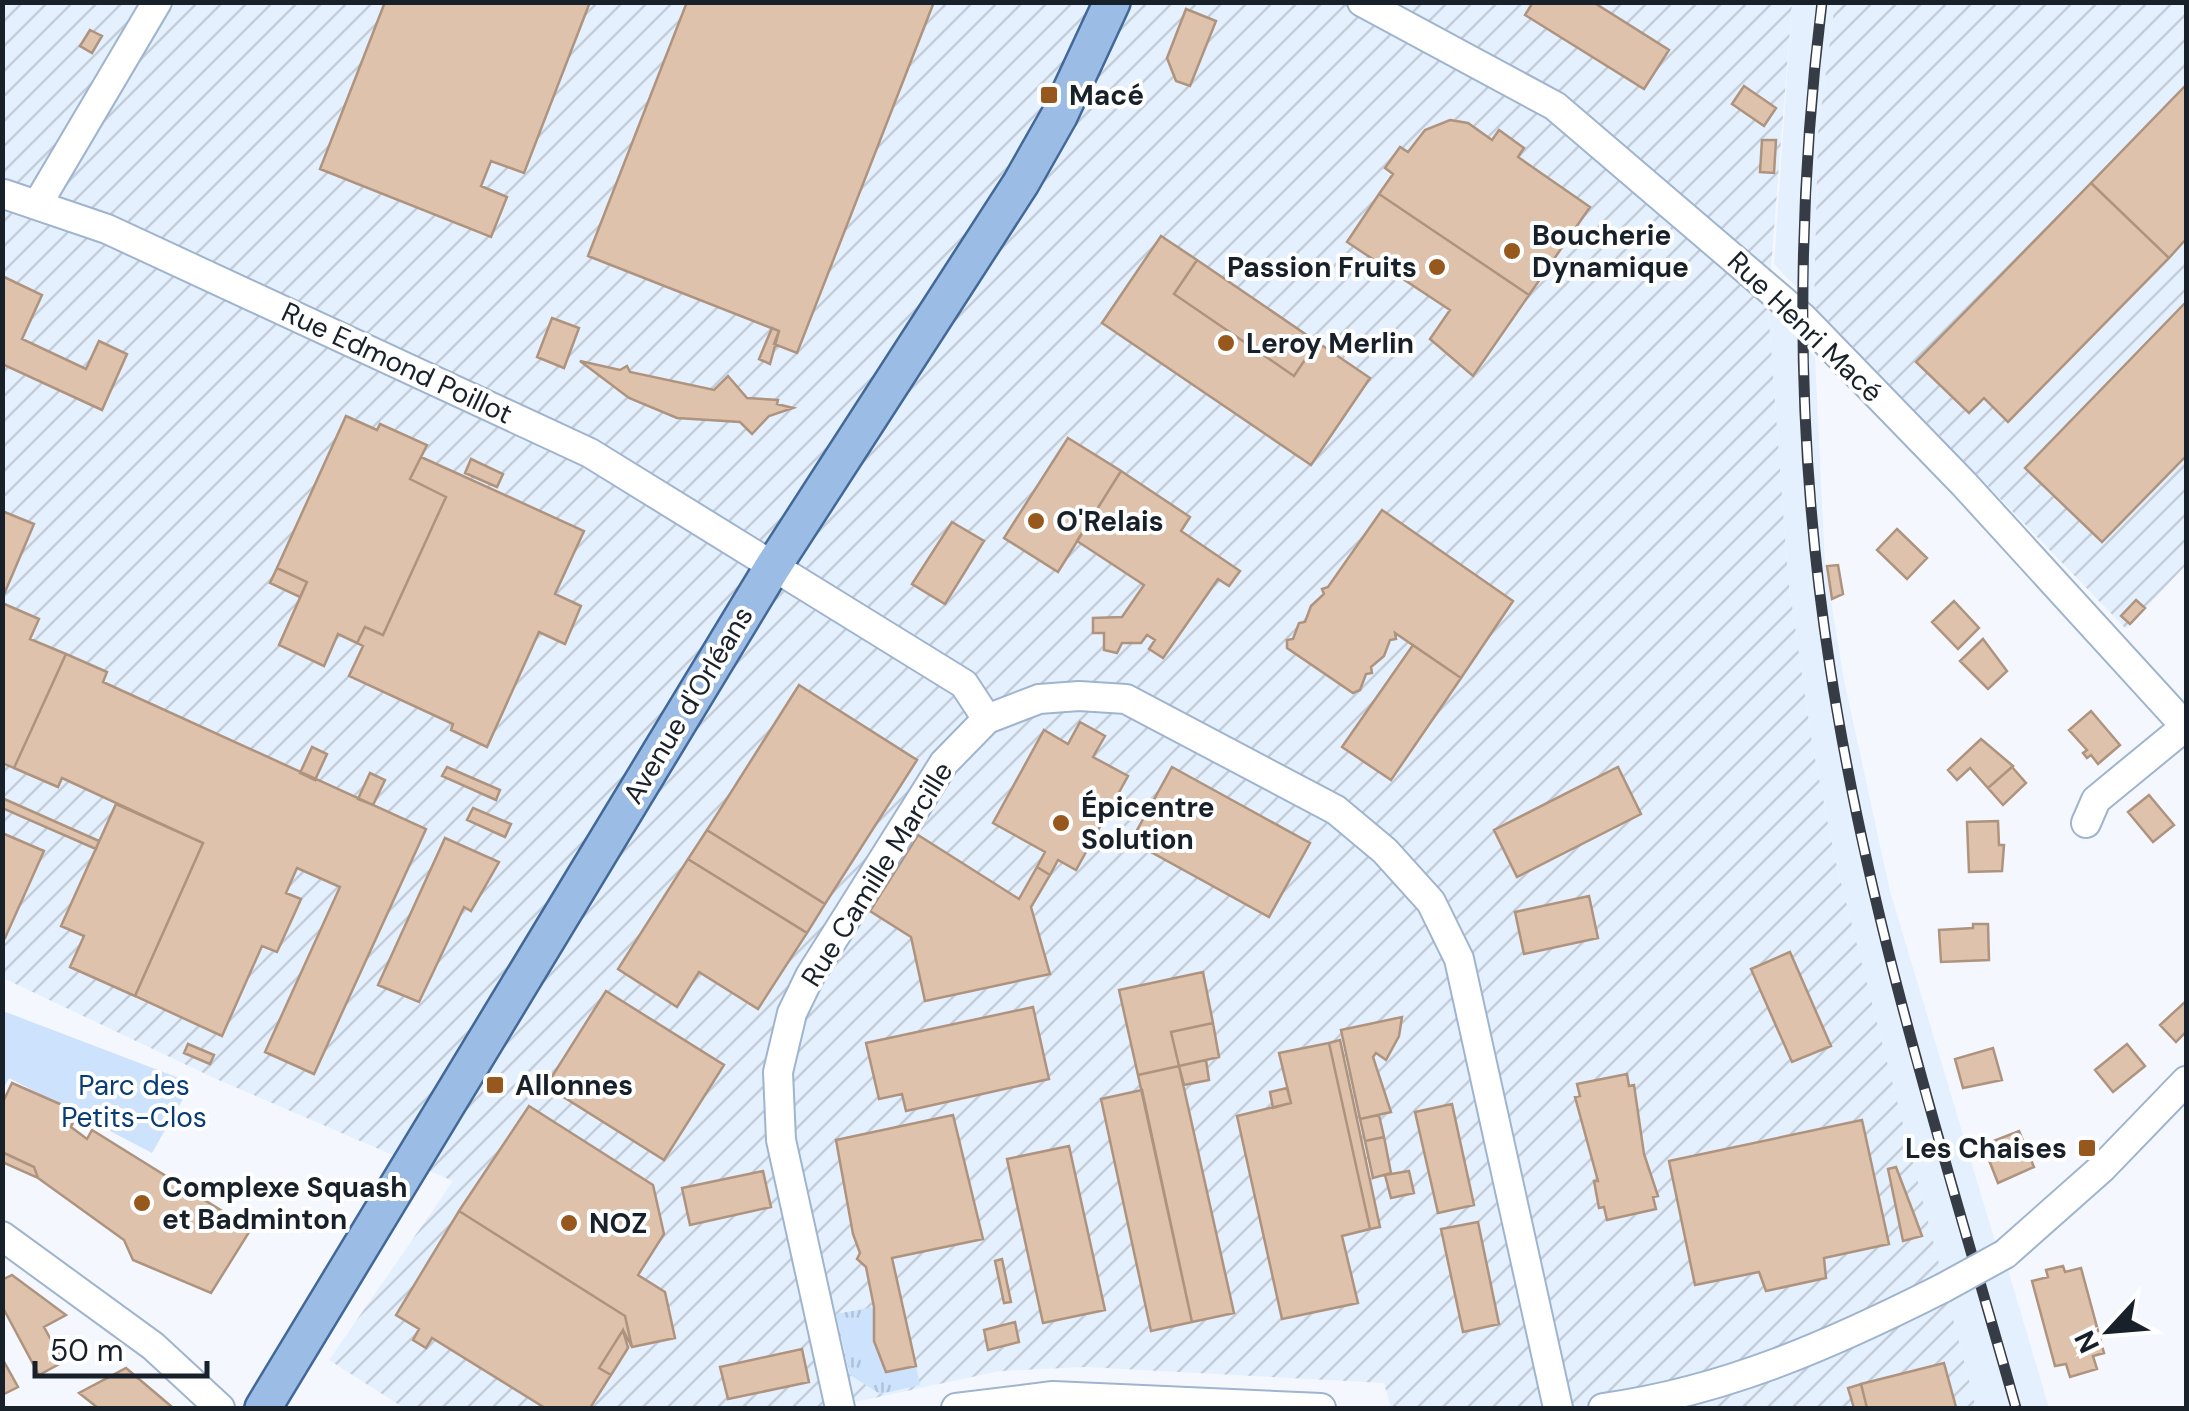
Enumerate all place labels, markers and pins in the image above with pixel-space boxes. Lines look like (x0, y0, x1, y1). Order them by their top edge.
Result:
place label: Macé (1069, 77, 1144, 114)
marker: Macé (1038, 84, 1060, 106)
place label: Boucherie Dynamique (1532, 217, 1689, 286)
marker: Boucherie Dynamique (1501, 240, 1523, 262)
place label: Passion Fruits (1227, 249, 1417, 286)
marker: Passion Fruits (1426, 256, 1448, 278)
place label: Leroy Merlin (1246, 325, 1414, 362)
marker: Leroy Merlin (1215, 332, 1237, 354)
place label: O'Relais (1056, 503, 1164, 540)
marker: O'Relais (1025, 510, 1047, 532)
place label: Épicentre Solution (1081, 789, 1215, 858)
marker: Épicentre Solution (1050, 812, 1072, 834)
place label: Allonnes (515, 1067, 633, 1104)
marker: Allonnes (484, 1074, 506, 1096)
place label: Les Chaises (1905, 1130, 2067, 1167)
marker: Les Chaises (2076, 1137, 2098, 1159)
place label: Complexe Squash et Badminton (162, 1169, 408, 1238)
marker: Complexe Squash et Badminton (131, 1192, 153, 1214)
place label: NOZ (589, 1205, 648, 1242)
marker: NOZ (558, 1212, 580, 1234)

